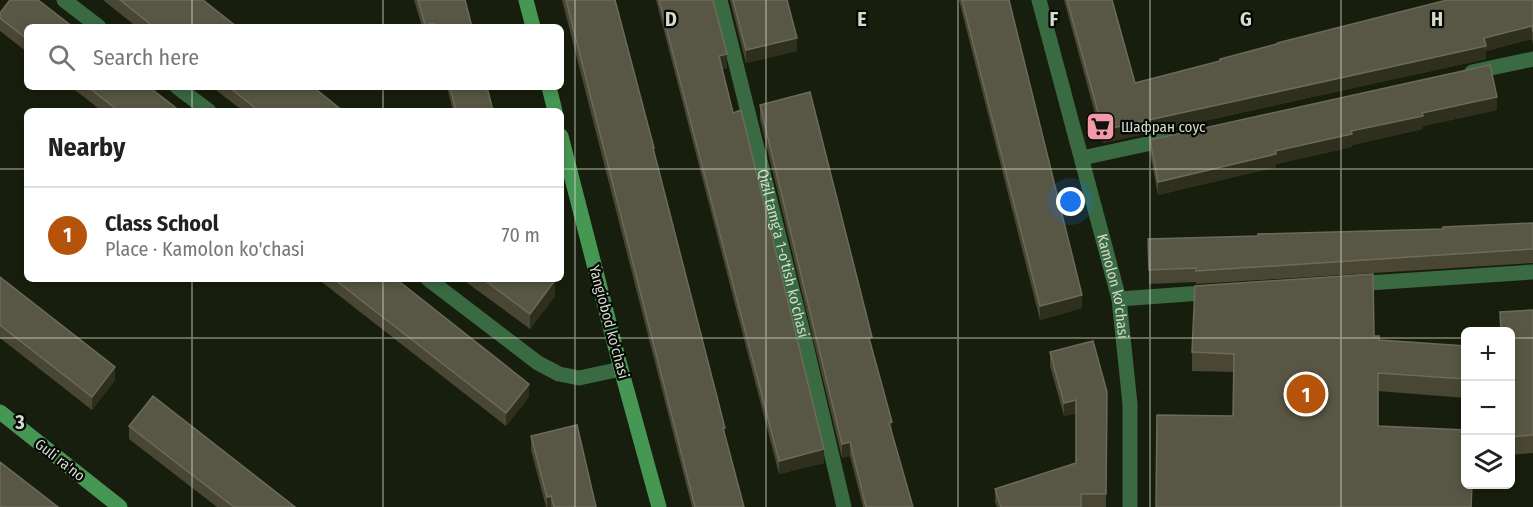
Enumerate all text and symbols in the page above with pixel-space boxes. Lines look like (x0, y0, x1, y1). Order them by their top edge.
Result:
text: D (665, 7, 677, 31)
text: E (857, 7, 867, 31)
text: F (1050, 7, 1059, 31)
text: G (1240, 7, 1252, 31)
text: H (1431, 7, 1443, 31)
search box (24, 24, 564, 90)
icon: search (45, 41, 78, 74)
text: Search here (93, 44, 199, 71)
supermarket icon: Шафран соус (1084, 111, 1116, 143)
place label: Шафран соус (1121, 118, 1206, 136)
text: Nearby (48, 132, 125, 163)
street label: Qizil tamg'a 1-o'tish ko'chasi (753, 167, 813, 339)
your location (1056, 187, 1085, 216)
text: Class School (105, 210, 219, 237)
text: 1 (63, 223, 72, 247)
text: 70 m (502, 223, 540, 247)
street label: Kamolon ko'chasi (1093, 232, 1132, 340)
text: Place · Kamolon ko'chasi (105, 237, 305, 261)
street label: Yangiobod ko'chasi (585, 263, 633, 381)
map controls (1461, 327, 1515, 489)
button: + (1461, 327, 1515, 381)
pin: 1 (1286, 372, 1326, 416)
button: − (1461, 381, 1515, 435)
text: 3 (14, 410, 25, 434)
street label: Guli ra'no (31, 435, 89, 485)
button: layers (1461, 435, 1515, 489)

